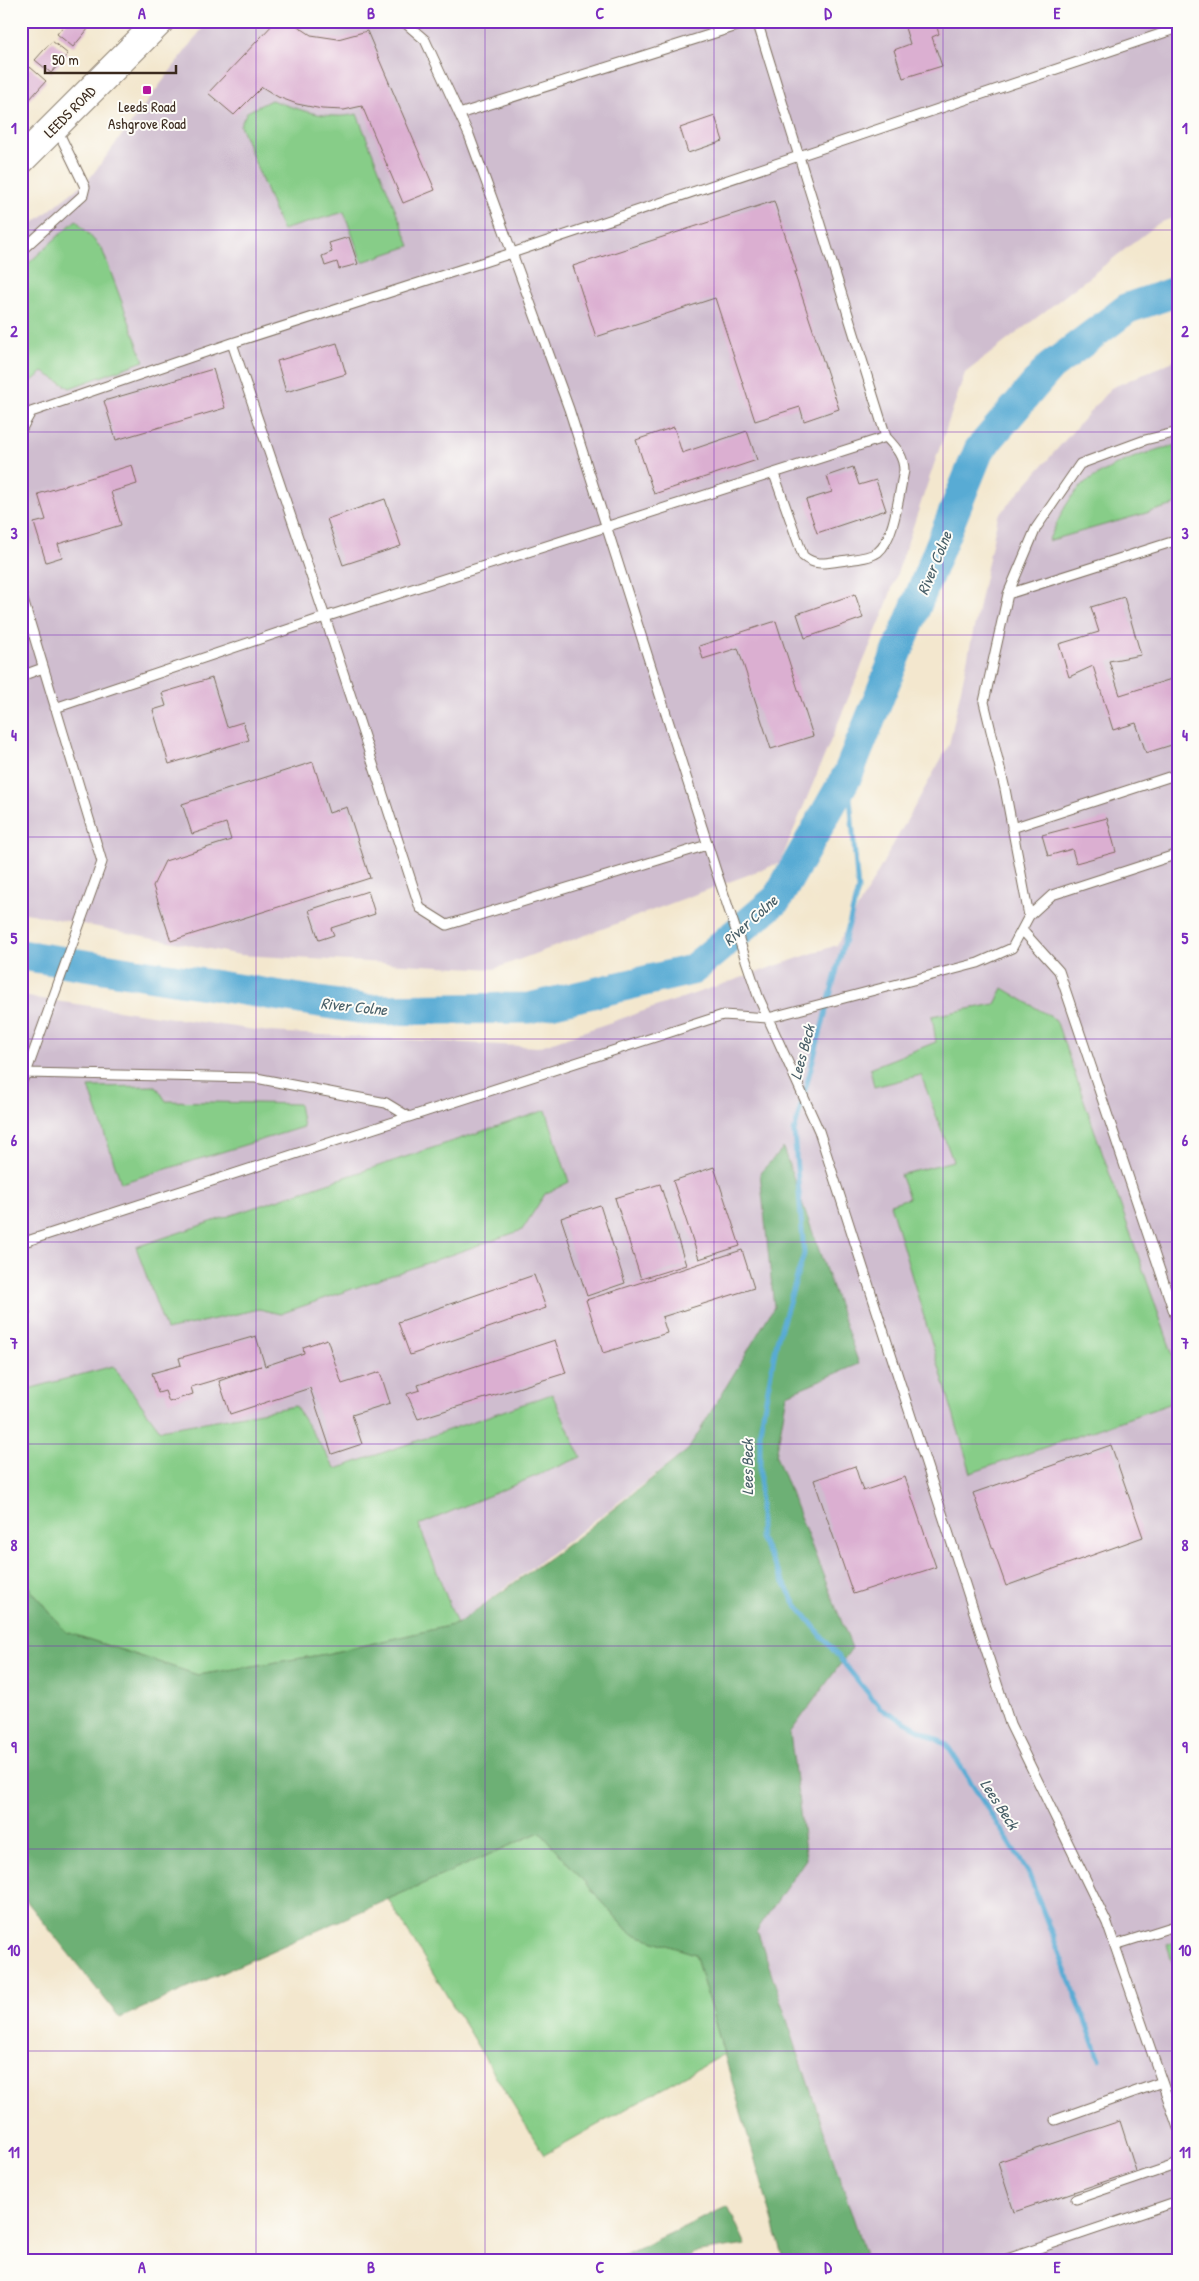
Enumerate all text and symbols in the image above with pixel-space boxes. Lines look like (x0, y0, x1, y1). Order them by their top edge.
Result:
text: A (138, 2, 146, 24)
text: B (367, 2, 375, 24)
text: C (596, 2, 605, 24)
text: D (824, 2, 832, 24)
text: E (1053, 2, 1061, 24)
scale bar (45, 42, 176, 74)
text: 50 m (52, 49, 79, 70)
street label: LEEDS ROAD (39, 80, 101, 142)
marker: Leeds Road Ashgrove Road (141, 84, 153, 96)
place label: Leeds Road Ashgrove Road (108, 96, 186, 134)
text: 1 (11, 117, 17, 139)
text: 1 (1182, 117, 1188, 139)
text: 2 (10, 320, 18, 342)
text: 2 (1181, 320, 1189, 342)
text: 3 (10, 522, 18, 544)
text: 3 (1181, 522, 1189, 544)
water label: River Colne (911, 527, 957, 598)
text: 4 (11, 724, 17, 746)
text: 4 (1182, 724, 1188, 746)
water label: River Colne (718, 889, 783, 950)
text: 5 (11, 927, 18, 949)
text: 5 (1182, 927, 1189, 949)
water label: River Colne (320, 992, 389, 1020)
water label: Lees Beck (784, 1021, 820, 1082)
text: 6 (11, 1129, 18, 1151)
text: 6 (1182, 1129, 1189, 1151)
text: 7 (9, 1332, 18, 1354)
text: 7 (1180, 1332, 1189, 1354)
water label: Lees Beck (736, 1438, 758, 1495)
text: 8 (11, 1534, 18, 1556)
text: 8 (1182, 1534, 1189, 1556)
text: 9 (11, 1736, 17, 1758)
text: 9 (1182, 1736, 1188, 1758)
water label: Lees Beck (976, 1775, 1025, 1835)
text: 10 (8, 1939, 20, 1961)
text: 10 (1179, 1939, 1191, 1961)
text: 11 (8, 2141, 20, 2163)
text: 11 (1179, 2141, 1191, 2163)
text: A (138, 2256, 146, 2278)
text: B (367, 2256, 375, 2278)
text: C (596, 2256, 605, 2278)
text: D (824, 2256, 832, 2278)
text: E (1053, 2256, 1061, 2278)

